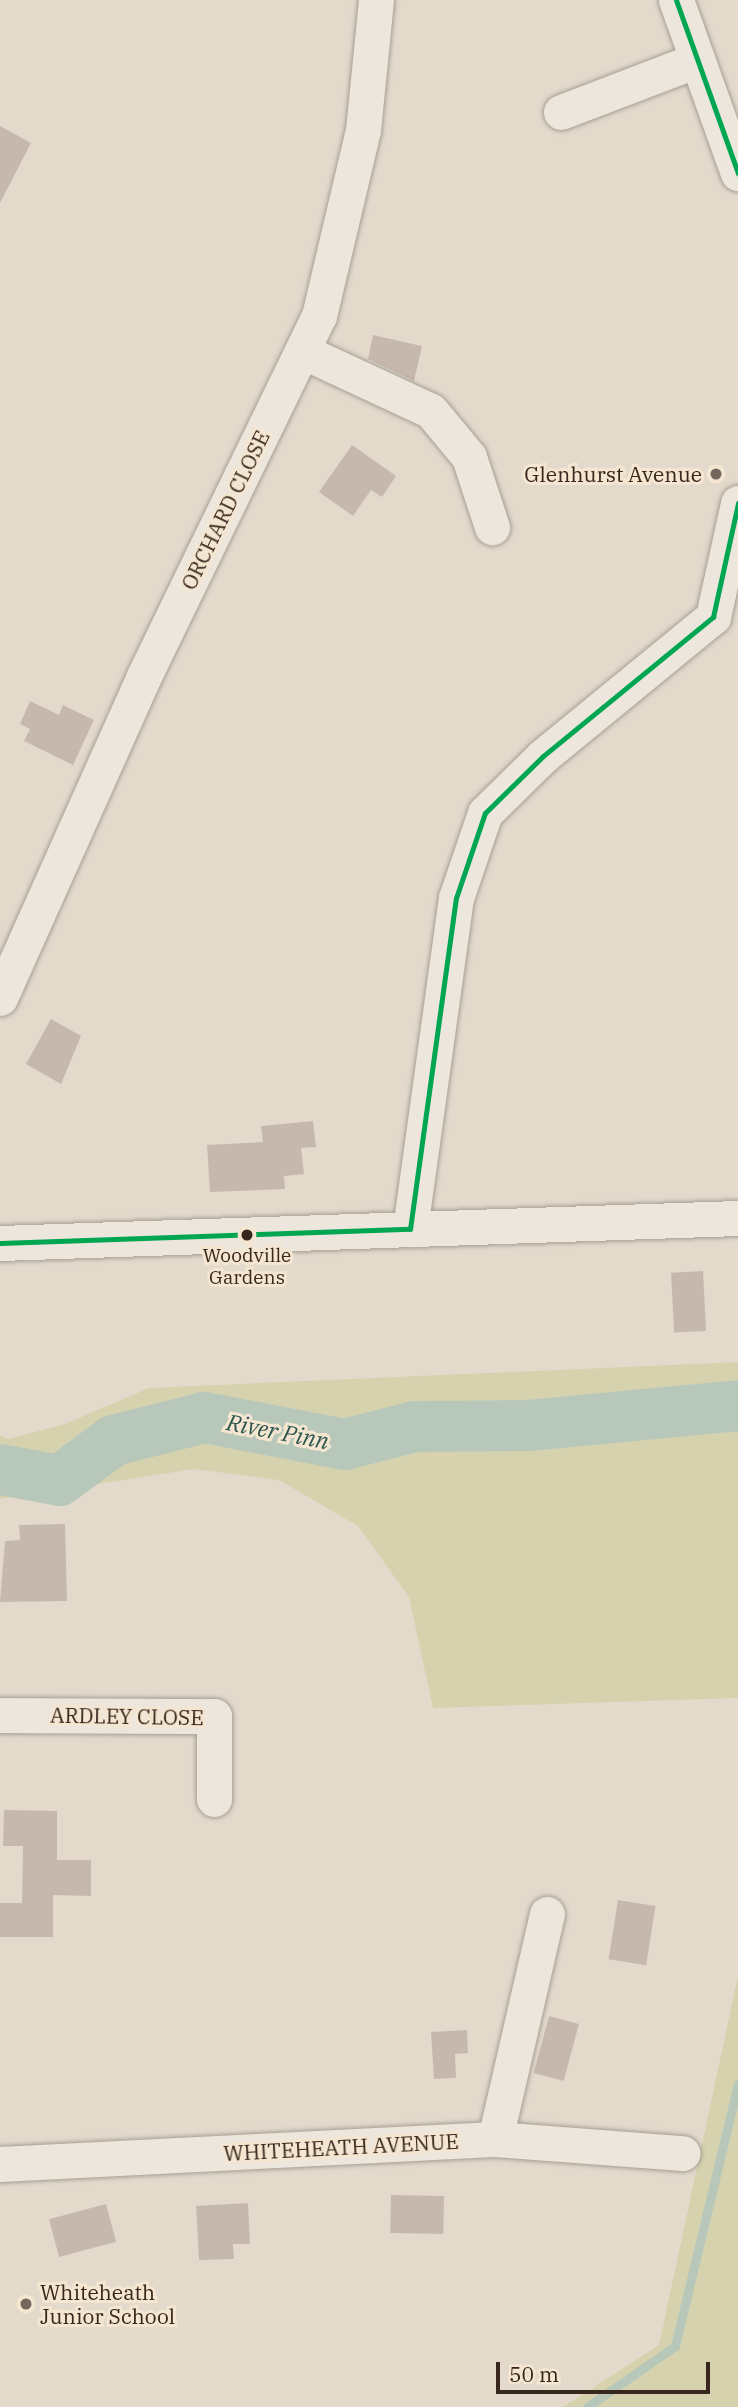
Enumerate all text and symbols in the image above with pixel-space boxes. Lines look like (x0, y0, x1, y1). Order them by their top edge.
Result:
street label: ORCHARD CLOSE (176, 426, 274, 594)
place label: Glenhurst Avenue (524, 461, 702, 487)
marker: Glenhurst Avenue (708, 466, 724, 482)
marker: Woodville Gardens (240, 1228, 254, 1242)
place label: Woodville Gardens (203, 1245, 291, 1289)
water label: River Pinn (225, 1408, 331, 1454)
street label: ARDLEY CLOSE (50, 1702, 204, 1730)
street label: WHITEHEATH AVENUE (223, 2128, 459, 2166)
place label: Whiteheath Junior School (40, 2279, 175, 2329)
marker: Whiteheath Junior School (18, 2296, 34, 2312)
scale bar (500, 2348, 714, 2392)
text: 50 m (509, 2360, 559, 2388)

